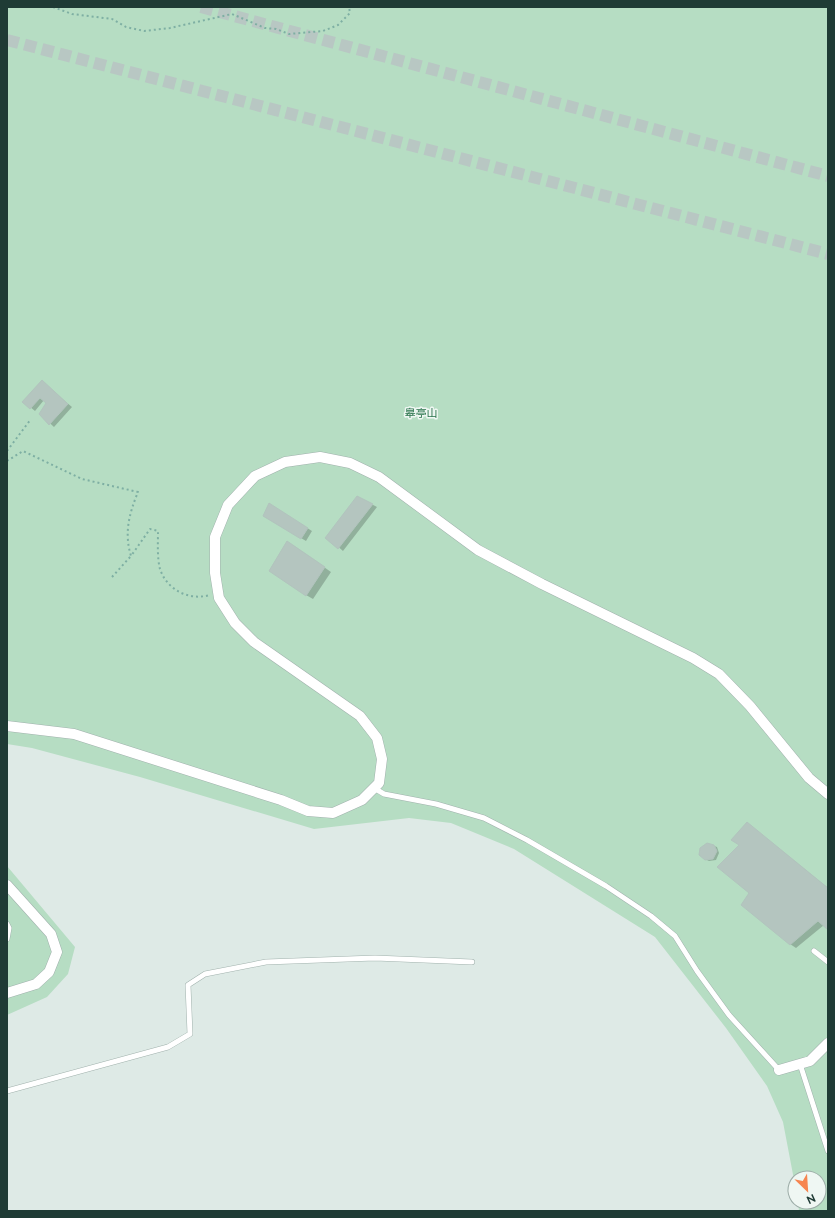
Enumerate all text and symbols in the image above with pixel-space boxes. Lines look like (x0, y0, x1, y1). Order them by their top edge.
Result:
park label: 皋亭山 (405, 407, 438, 420)
north arrow (787, 1170, 827, 1210)
text: N (804, 1191, 818, 1206)

